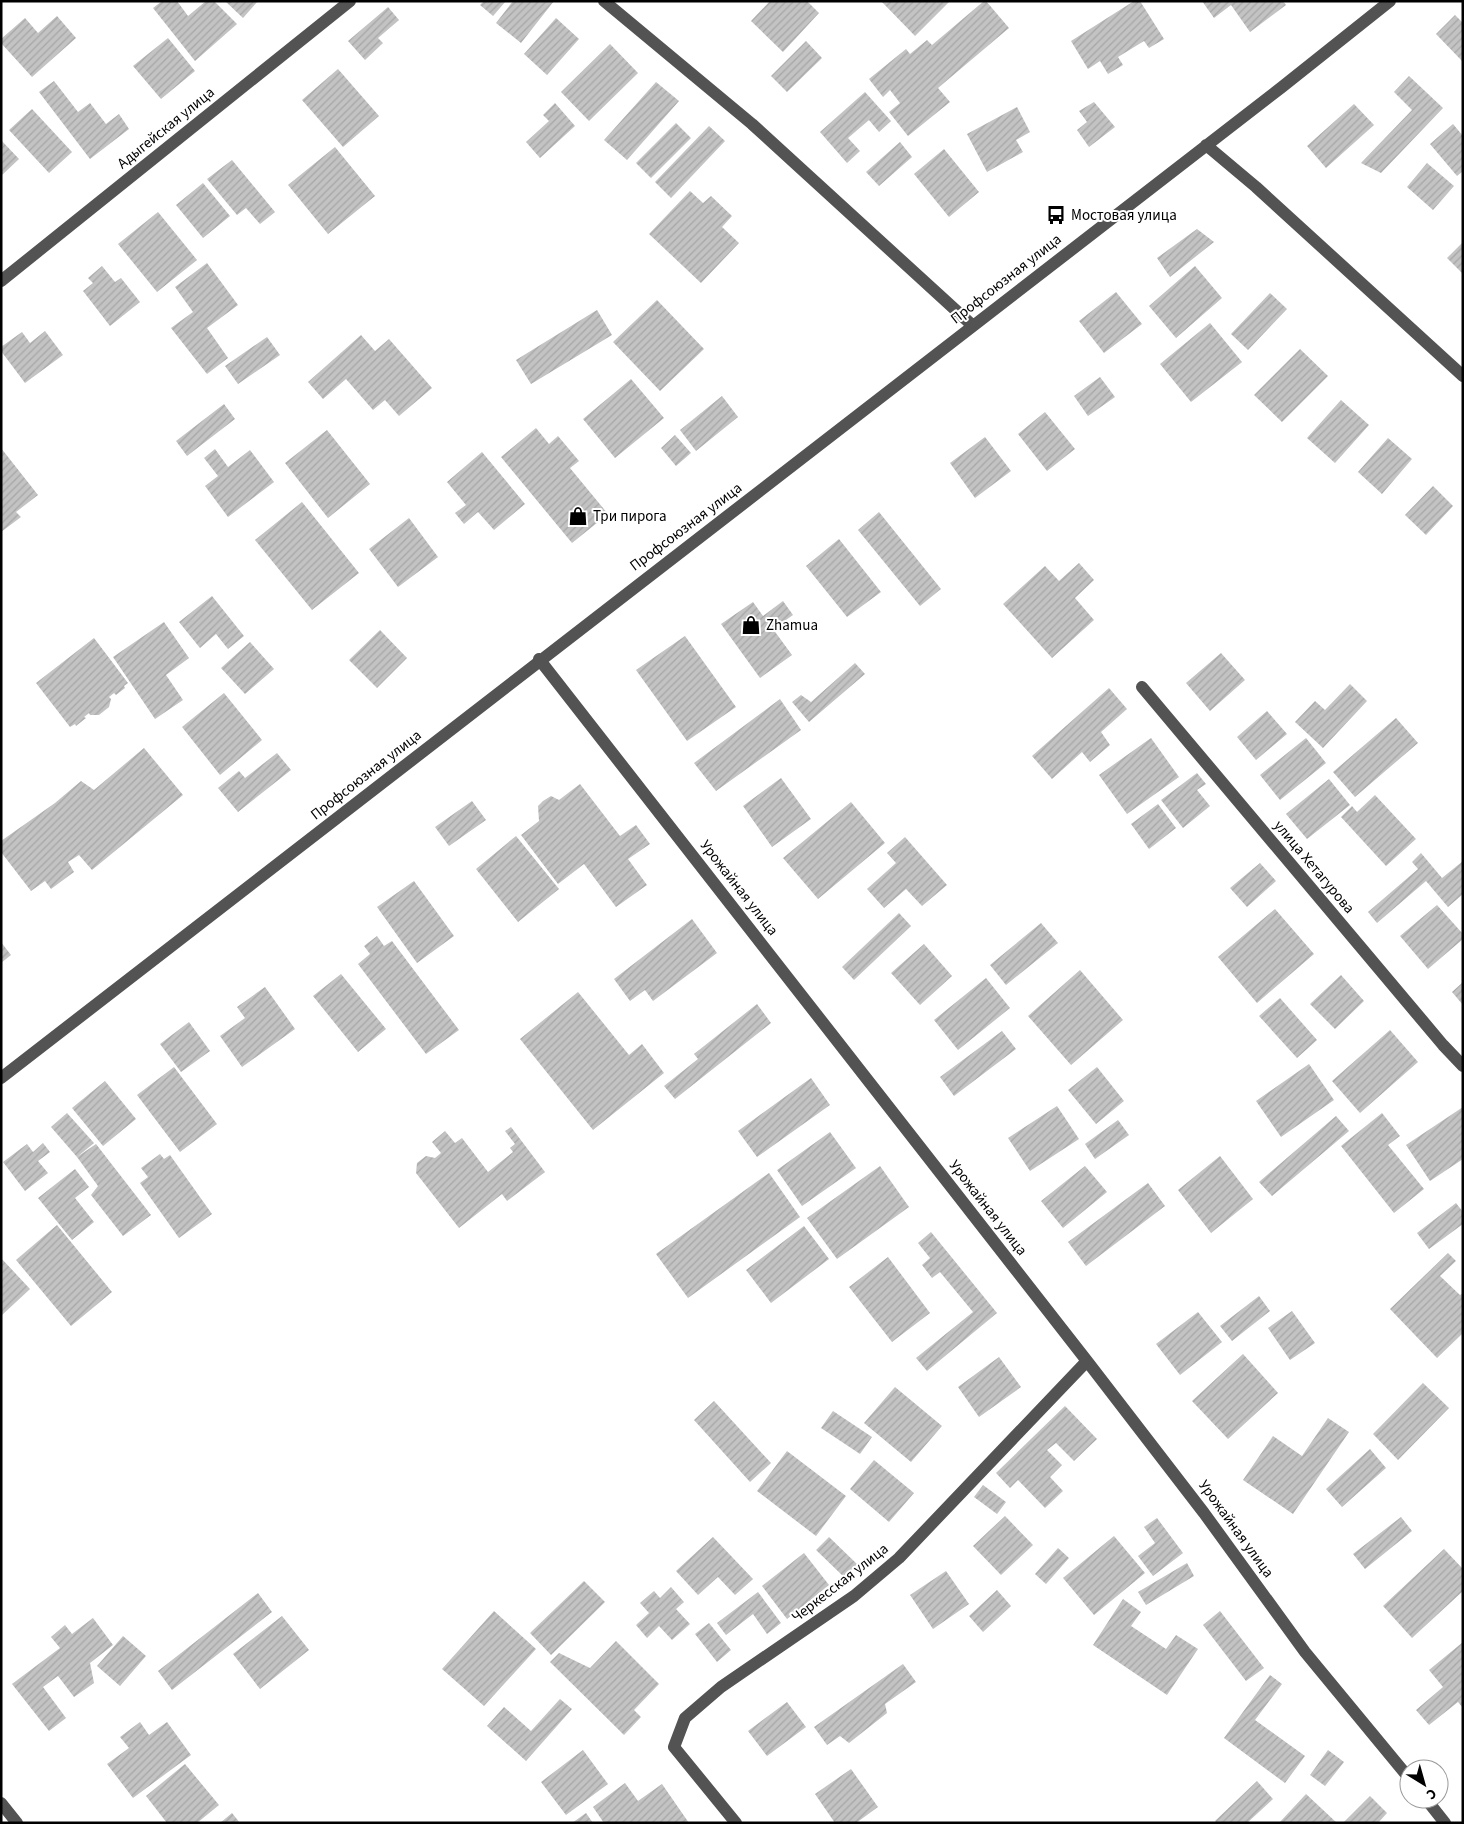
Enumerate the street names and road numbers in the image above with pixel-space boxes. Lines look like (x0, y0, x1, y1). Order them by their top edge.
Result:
street label: Адыгейская улица (113, 82, 219, 174)
street label: Профсоюзная улица (946, 229, 1066, 329)
street label: Профсоюзная улица (626, 478, 746, 576)
street label: Профсоюзная улица (306, 725, 426, 825)
street label: улица Хетагурова (1269, 816, 1359, 918)
street label: Урожайная улица (695, 836, 783, 940)
street label: Урожайная улица (944, 1156, 1032, 1260)
street label: Урожайная улица (1193, 1476, 1279, 1582)
street label: Черкесская улица (787, 1539, 893, 1627)

